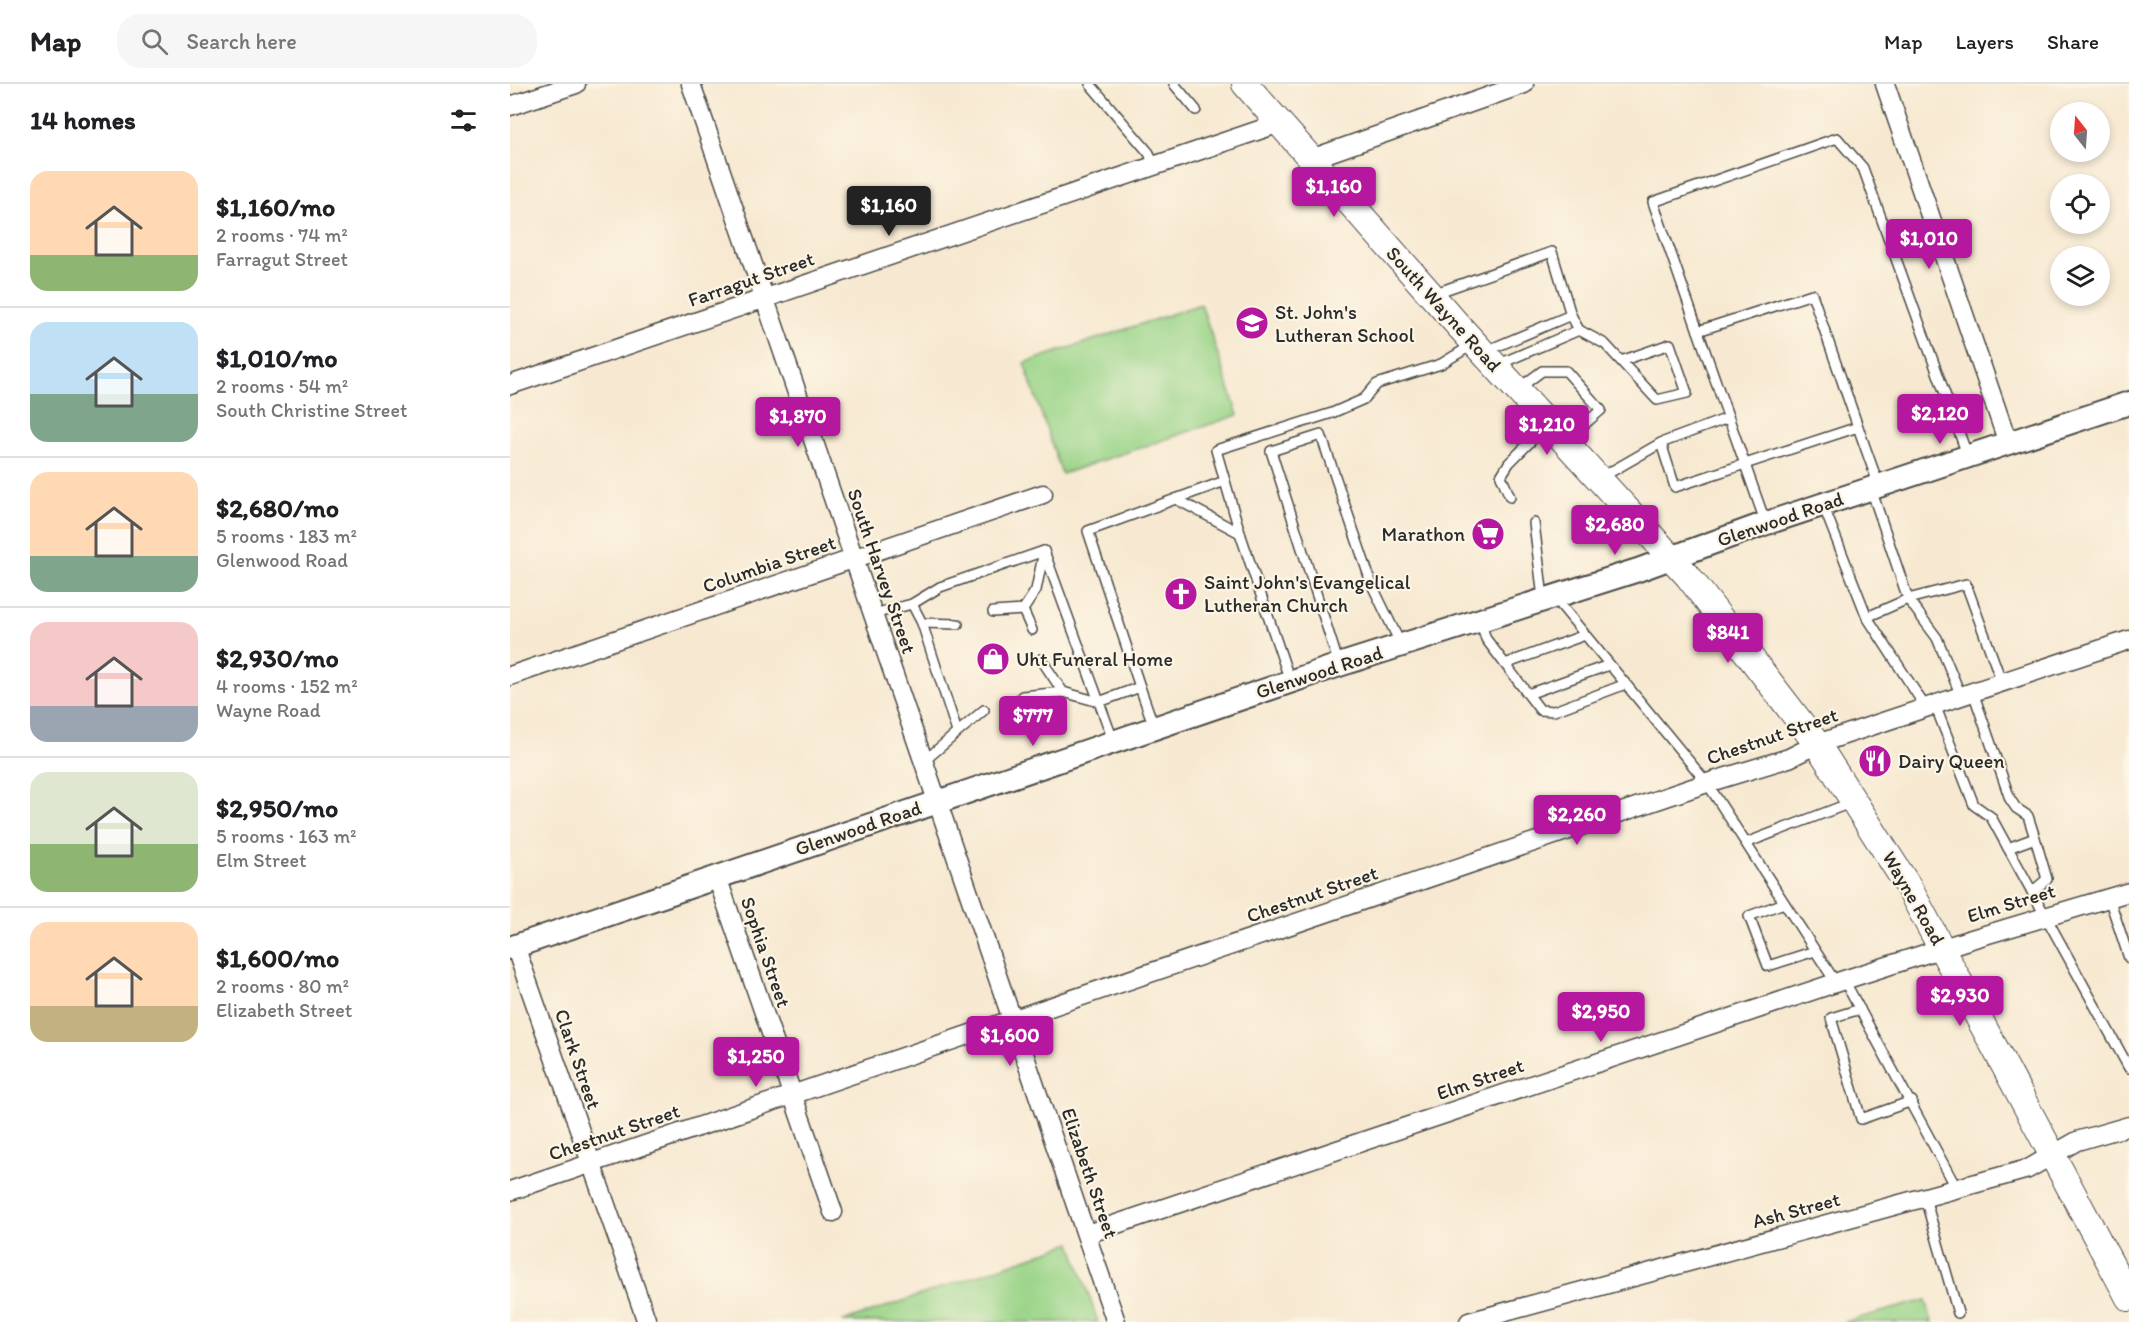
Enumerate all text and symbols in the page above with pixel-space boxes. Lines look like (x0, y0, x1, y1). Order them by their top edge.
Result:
search box (117, 14, 537, 68)
text: Map (30, 24, 81, 58)
icon: search (138, 25, 171, 58)
text: Search here (186, 28, 297, 55)
text: Map (1884, 29, 1923, 54)
text: Layers (1956, 29, 2014, 54)
text: Share (2047, 29, 2099, 54)
north arrow (2050, 102, 2110, 162)
map controls (2050, 102, 2110, 306)
text: 14 homes (30, 104, 136, 136)
icon: filters (447, 104, 480, 137)
pin: $1,160 (1285, 167, 1383, 218)
text: $1,160 (1306, 174, 1362, 198)
button: locate (2050, 174, 2110, 234)
pin: $1,160 (840, 186, 938, 237)
text: $1,160/mo (216, 191, 335, 223)
text: $1,160 (861, 193, 917, 217)
icon: home (78, 195, 150, 267)
pin: $1,010 (1880, 219, 1978, 270)
text: 2 rooms · 74 m² (216, 223, 348, 247)
text: $1,010 (1900, 226, 1958, 250)
street label: South Wayne Road (1381, 241, 1507, 377)
street label: Farragut Street (685, 246, 817, 312)
button: layers (2050, 246, 2110, 306)
text: Farragut Street (216, 247, 348, 271)
place label: St. John's Lutheran School (1275, 300, 1415, 347)
school or university icon: St. John's Lutheran School (1234, 305, 1270, 341)
text: $1,010/mo (216, 342, 338, 374)
icon: home (78, 346, 150, 418)
text: 2 rooms · 54 m² (216, 374, 348, 398)
pin: $2,120 (1891, 394, 1989, 445)
pin: $1,870 (749, 397, 847, 448)
text: South Christine Street (216, 398, 407, 422)
text: $2,120 (1911, 401, 1969, 425)
text: $1,870 (769, 404, 827, 428)
pin: $1,210 (1498, 405, 1596, 456)
text: $1,210 (1519, 412, 1575, 436)
street label: South Harvey Street (843, 485, 922, 657)
street label: Glenwood Road (1714, 486, 1847, 552)
text: $2,680/mo (216, 492, 339, 524)
icon: home (78, 496, 150, 568)
pin: $2,680 (1566, 505, 1664, 556)
text: $2,680 (1585, 512, 1645, 536)
supermarket icon: Marathon (1470, 516, 1506, 552)
place label: Marathon (1382, 522, 1465, 546)
text: 5 rooms · 183 m² (216, 524, 357, 548)
street label: Columbia Street (699, 530, 839, 598)
text: Glenwood Road (216, 548, 348, 572)
place label: Saint John's Evangelical Lutheran Church (1204, 570, 1411, 617)
church icon: Saint John's Evangelical Lutheran Church (1163, 576, 1199, 612)
pin: $841 (1692, 613, 1764, 664)
text: $841 (1707, 620, 1749, 644)
street label: Glenwood Road (1253, 640, 1386, 704)
shop icon: Uht Funeral Home (975, 641, 1011, 677)
text: $2,930/mo (216, 642, 339, 674)
icon: home (78, 646, 150, 718)
place label: Uht Funeral Home (1016, 647, 1173, 671)
text: 4 rooms · 152 m² (216, 674, 358, 698)
pin: $777 (997, 696, 1069, 747)
text: Wayne Road (216, 698, 321, 722)
street label: Chestnut Street (1703, 702, 1841, 770)
text: $777 (1013, 703, 1053, 727)
restaurant icon: Dairy Queen (1857, 743, 1893, 779)
place label: Dairy Queen (1898, 749, 2005, 773)
text: $2,950/mo (216, 792, 338, 824)
street label: Glenwood Road (792, 795, 925, 861)
pin: $2,260 (1528, 795, 1626, 846)
icon: home (78, 796, 150, 868)
text: $2,260 (1548, 802, 1606, 826)
text: 5 rooms · 163 m² (216, 824, 357, 848)
street label: Wayne Road (1877, 847, 1951, 949)
text: Elm Street (216, 848, 307, 872)
street label: Chestnut Street (1243, 860, 1381, 928)
street label: Elm Street (1964, 878, 2058, 928)
street label: Sophia Street (736, 893, 796, 1011)
text: $1,600/mo (216, 942, 339, 974)
icon: home (78, 946, 150, 1018)
text: 2 rooms · 80 m² (216, 974, 349, 998)
pin: $2,930 (1911, 976, 2009, 1027)
text: $2,930 (1930, 983, 1990, 1007)
pin: $2,950 (1552, 992, 1650, 1043)
text: Elizabeth Street (216, 998, 352, 1022)
text: $2,950 (1572, 999, 1630, 1023)
street label: Clark Street (550, 1006, 606, 1112)
pin: $1,600 (961, 1016, 1059, 1067)
text: $1,600 (980, 1023, 1040, 1047)
pin: $1,250 (707, 1037, 805, 1088)
text: $1,250 (727, 1044, 785, 1068)
street label: Elm Street (1433, 1053, 1527, 1105)
street label: Chestnut Street (545, 1098, 683, 1166)
street label: Elizabeth Street (1056, 1105, 1124, 1242)
street label: Ash Street (1750, 1187, 1843, 1233)

